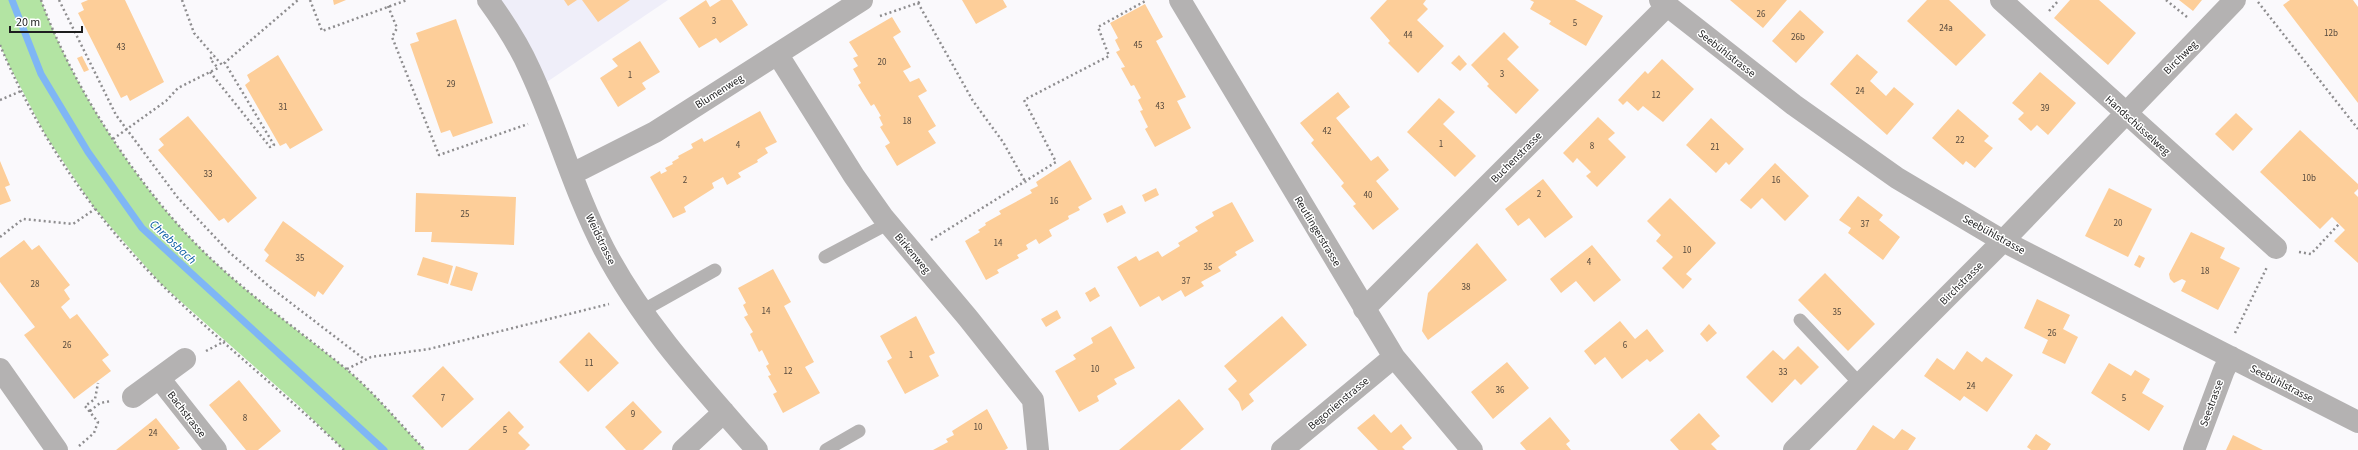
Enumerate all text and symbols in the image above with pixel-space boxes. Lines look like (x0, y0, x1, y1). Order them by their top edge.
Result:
scale bar (10, 8, 82, 34)
house number: 26 (1757, 8, 1766, 21)
text: 20 m (16, 14, 40, 31)
house number: 3 (712, 15, 717, 28)
house number: 5 (1573, 17, 1578, 30)
house number: 24a (1939, 22, 1953, 35)
street label: Seebühlstrasse (1695, 26, 1759, 81)
house number: 12b (2324, 27, 2338, 40)
house number: 44 (1404, 29, 1413, 42)
house number: 26b (1791, 31, 1805, 44)
street label: Birchweg (2160, 37, 2201, 78)
house number: 45 (1134, 39, 1143, 52)
house number: 43 (117, 41, 126, 54)
house number: 20 (878, 56, 887, 69)
house number: 3 (1500, 68, 1505, 81)
house number: 1 (628, 69, 632, 82)
street label: Blumenweg (692, 70, 747, 112)
house number: 29 (447, 78, 456, 91)
house number: 24 (1856, 85, 1865, 98)
house number: 12 (1652, 89, 1661, 102)
street label: Handschüsselweg (2102, 92, 2174, 159)
house number: 43 (1156, 100, 1165, 113)
house number: 31 (279, 101, 287, 114)
house number: 39 (2041, 102, 2050, 115)
house number: 18 (903, 115, 912, 128)
house number: 42 (1323, 125, 1332, 138)
street label: Buchenstrasse (1487, 128, 1546, 186)
house number: 22 (1956, 134, 1965, 147)
house number: 1 (1439, 138, 1443, 151)
house number: 4 (736, 139, 741, 152)
house number: 8 (1590, 140, 1595, 153)
house number: 21 (1711, 141, 1719, 154)
house number: 33 (204, 168, 213, 181)
house number: 10b (2302, 172, 2316, 185)
house number: 2 (683, 174, 688, 187)
house number: 16 (1772, 174, 1781, 187)
house number: 2 (1537, 188, 1542, 201)
house number: 40 (1364, 189, 1373, 202)
street label: Reutlingerstrasse (1291, 193, 1345, 270)
house number: 16 (1050, 195, 1059, 208)
house number: 25 (461, 208, 470, 221)
street label: Weidstrasse (582, 211, 620, 268)
street label: Seebühlstrasse (1960, 211, 2028, 258)
water label: Chrebsbach (146, 216, 200, 268)
house number: 20 (2114, 217, 2123, 230)
house number: 37 (1861, 218, 1870, 231)
street label: Birkenweg (891, 230, 934, 277)
house number: 14 (994, 237, 1003, 250)
house number: 10 (1683, 244, 1692, 257)
house number: 35 (296, 252, 305, 265)
house number: 4 (1587, 256, 1592, 269)
street label: Birchstrasse (1936, 258, 1987, 308)
house number: 35 (1204, 261, 1213, 274)
house number: 18 (2201, 265, 2210, 278)
house number: 37 (1182, 275, 1191, 288)
house number: 28 (31, 278, 40, 291)
house number: 38 (1462, 281, 1471, 294)
house number: 14 (762, 305, 771, 318)
house number: 35 (1833, 306, 1842, 319)
house number: 26 (2048, 327, 2057, 340)
house number: 26 (63, 339, 72, 352)
house number: 6 (1623, 339, 1628, 352)
house number: 1 (909, 349, 913, 362)
house number: 11 (585, 357, 593, 370)
street label: Seebühlstrasse (2247, 361, 2317, 406)
house number: 10 (1091, 363, 1100, 376)
house number: 12 (784, 365, 793, 378)
house number: 33 (1779, 366, 1788, 379)
street label: Begonienstrasse (1305, 373, 1372, 433)
street label: Seestrasse (2196, 377, 2227, 429)
house number: 24 (1967, 380, 1976, 393)
house number: 36 (1496, 384, 1505, 397)
street label: Bachstrasse (164, 388, 210, 441)
house number: 7 (441, 392, 446, 405)
house number: 5 (2122, 392, 2127, 405)
house number: 9 (631, 408, 636, 421)
house number: 8 (243, 412, 248, 425)
house number: 10 (974, 421, 983, 434)
house number: 5 (503, 424, 508, 437)
house number: 24 (149, 427, 158, 440)

